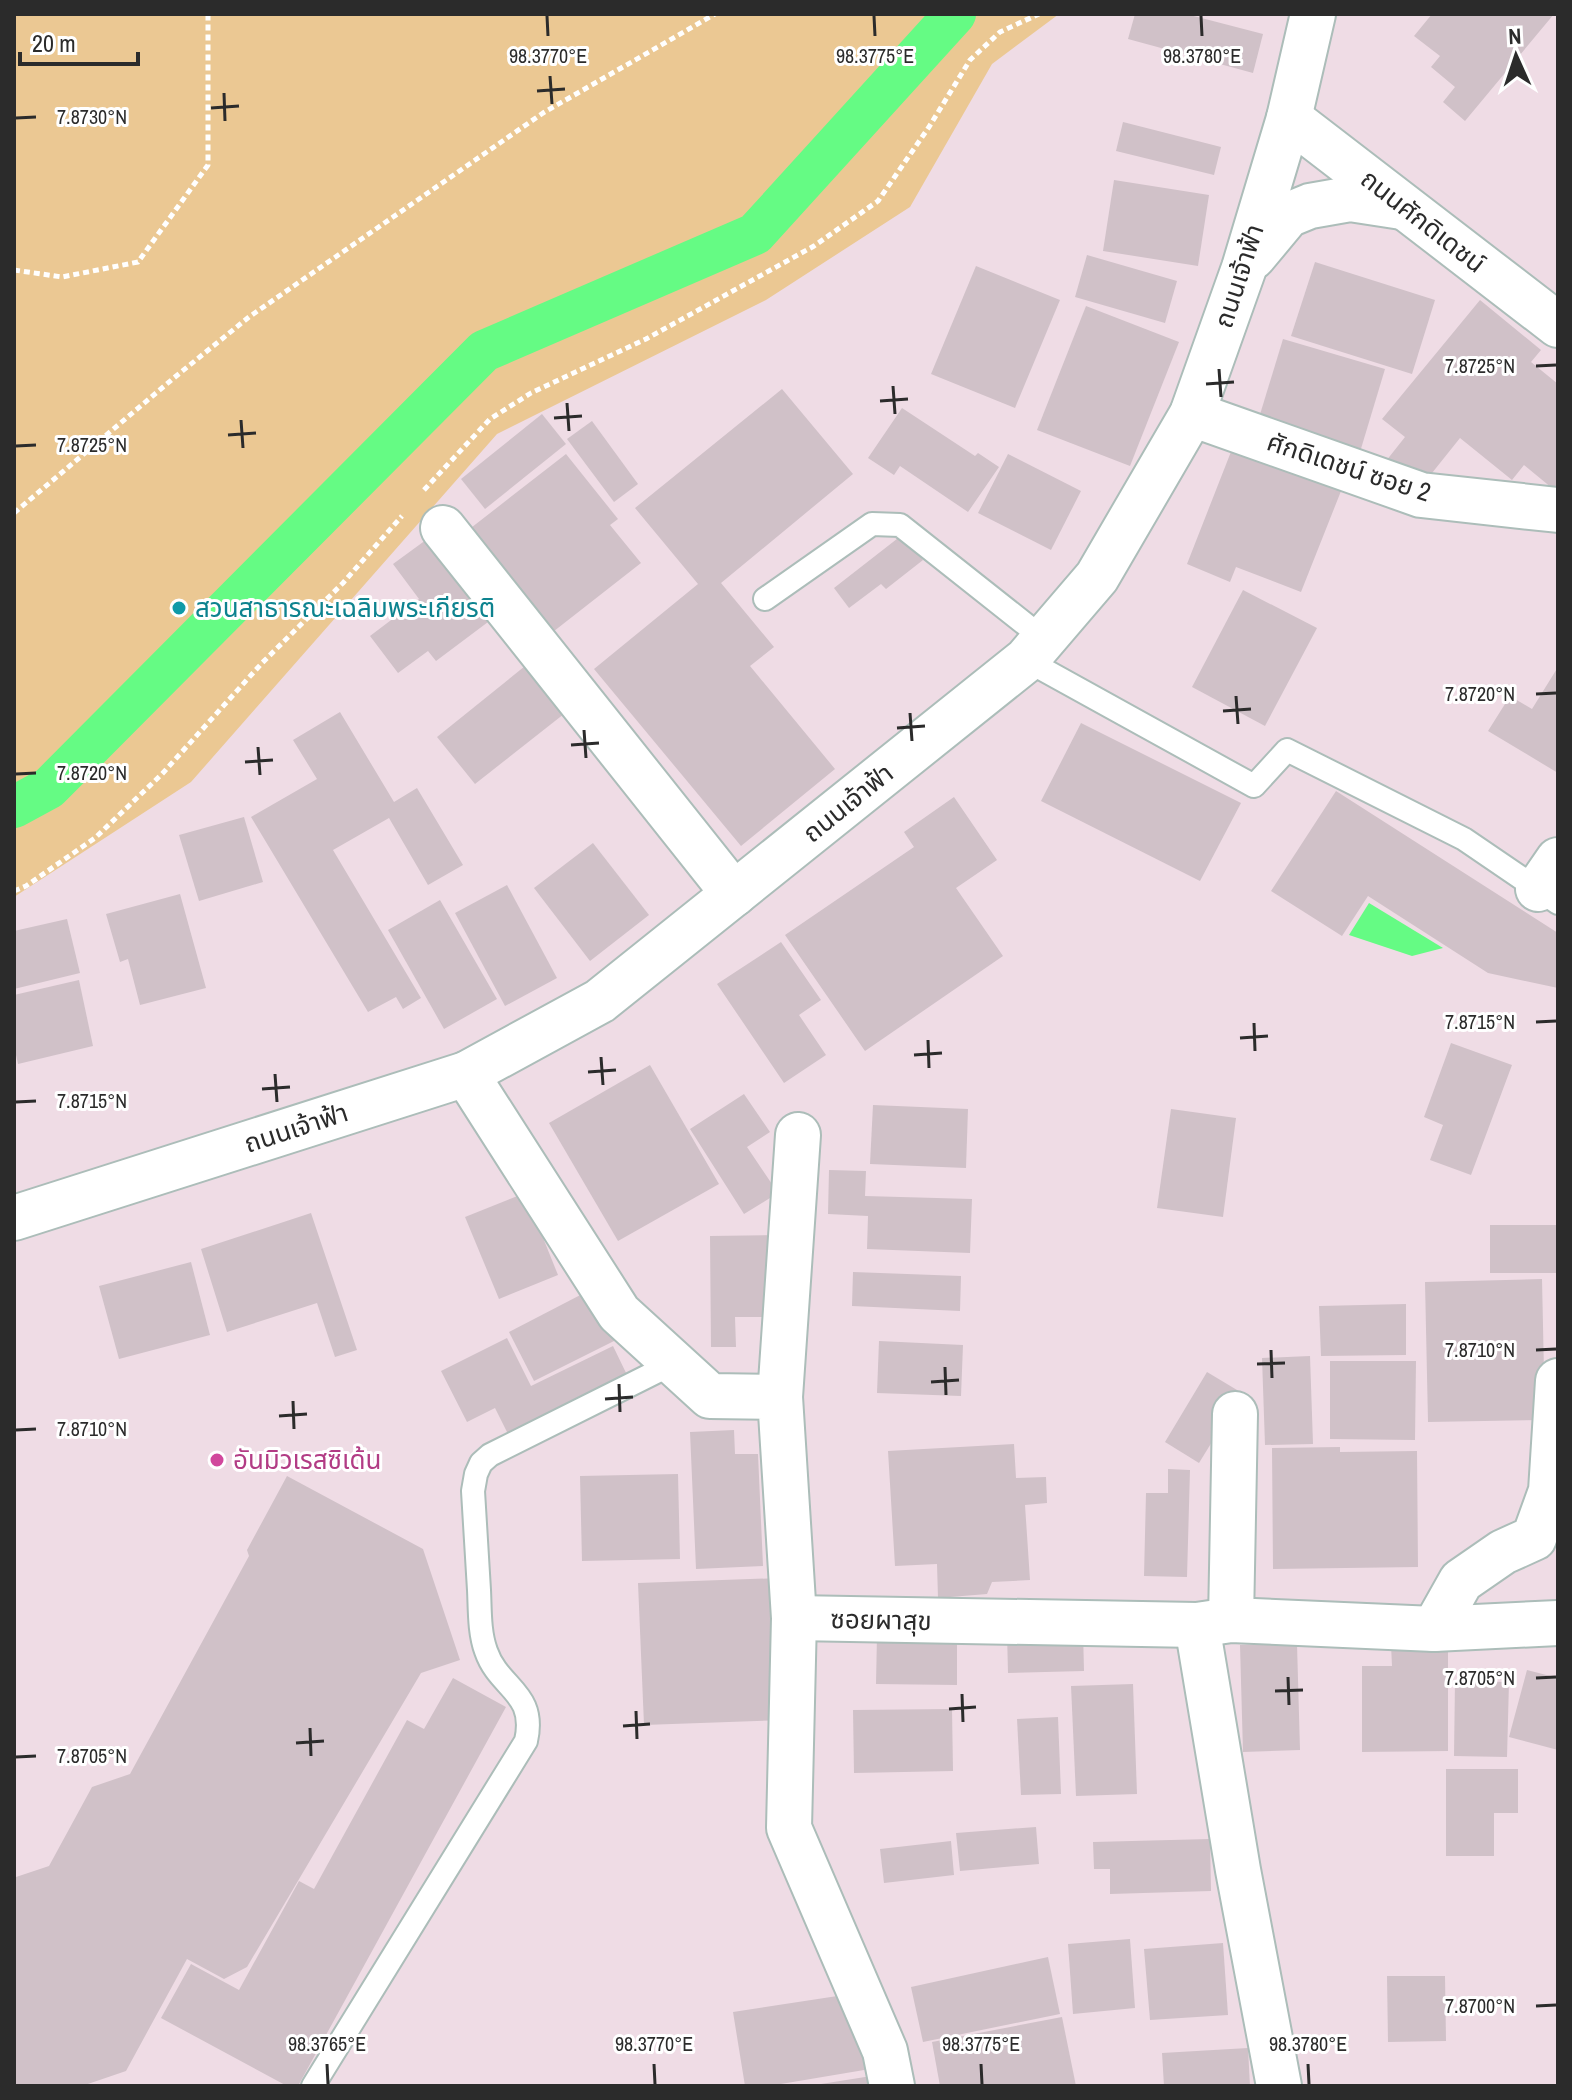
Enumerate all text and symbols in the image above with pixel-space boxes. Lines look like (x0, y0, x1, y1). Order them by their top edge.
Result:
scale bar (20, 16, 138, 66)
north arrow (1476, 16, 1556, 96)
text: N (1508, 21, 1522, 51)
text: 20 m (32, 27, 76, 59)
text: 98.3770°E (509, 42, 587, 69)
text: 98.3775°E (836, 42, 914, 69)
text: 98.3780°E (1163, 42, 1241, 69)
text: 7.8730°N (57, 103, 127, 130)
street label: ถนนศักดิเดชน์ (1354, 161, 1493, 280)
street label: ถนนเจ้าฟ้า (1205, 219, 1272, 332)
text: 7.8725°N (1445, 352, 1515, 379)
street label: ศักดิเดชน์ ซอย 2 (1263, 424, 1435, 509)
text: 7.8725°N (57, 431, 127, 458)
place label: สวนสาธารณะเฉลิมพระเกียรติ (195, 590, 495, 625)
marker: สวนสาธารณะเฉลิมพระเกียรติ (170, 599, 188, 617)
text: 7.8720°N (1445, 680, 1515, 707)
street label: ถนนเจ้าฟ้า (795, 755, 900, 850)
text: 7.8720°N (57, 759, 127, 786)
text: 7.8715°N (1445, 1008, 1515, 1035)
text: 7.8715°N (57, 1087, 127, 1114)
street label: ถนนเจ้าฟ้า (239, 1094, 352, 1161)
text: 7.8710°N (1445, 1336, 1515, 1363)
text: 7.8710°N (57, 1415, 127, 1442)
place label: อันมิวเรสซิเด้น (233, 1442, 381, 1477)
marker: อันมิวเรสซิเด้น (208, 1451, 226, 1469)
street label: ซอยผาสุข (830, 1601, 932, 1638)
text: 7.8705°N (1445, 1664, 1515, 1691)
text: 7.8705°N (57, 1742, 127, 1769)
text: 7.8700°N (1445, 1992, 1515, 2019)
text: 98.3765°E (288, 2030, 366, 2057)
text: 98.3770°E (615, 2030, 693, 2057)
text: 98.3775°E (942, 2030, 1020, 2057)
text: 98.3780°E (1269, 2030, 1347, 2057)

